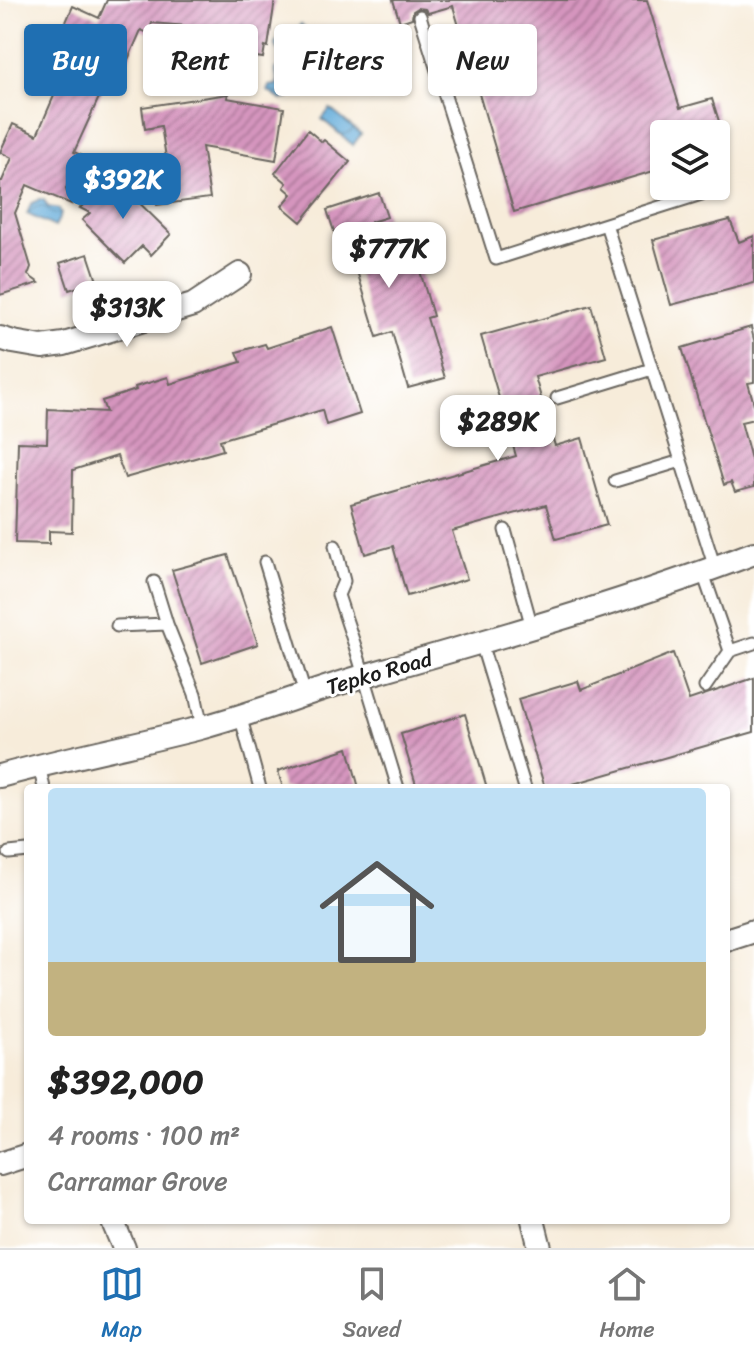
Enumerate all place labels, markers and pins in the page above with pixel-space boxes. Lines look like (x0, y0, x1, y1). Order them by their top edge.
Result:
pin: $392K (67, 153, 179, 221)
pin: $777K (333, 222, 445, 290)
pin: $313K (71, 281, 183, 349)
pin: $289K (442, 395, 554, 463)

